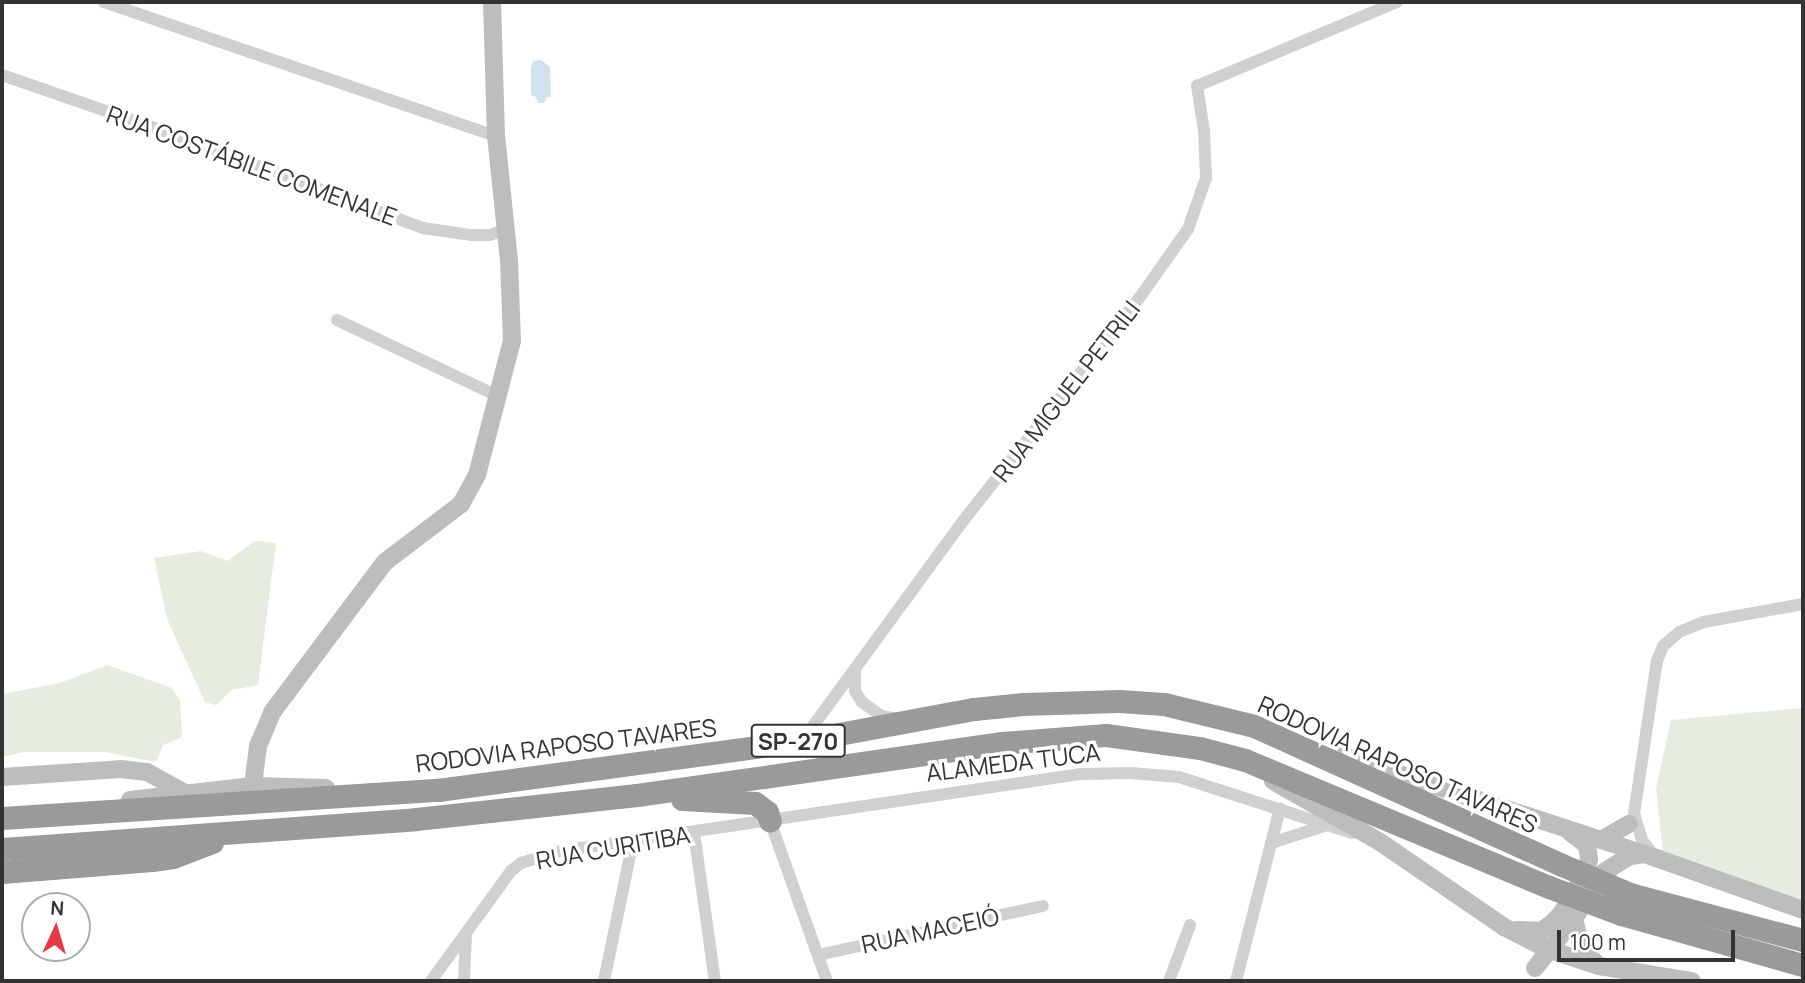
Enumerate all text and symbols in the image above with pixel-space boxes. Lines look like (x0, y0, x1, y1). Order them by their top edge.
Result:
street label: RUA COSTÁBILE COMENALE (103, 99, 401, 231)
street label: RUA MIGUEL PETRILI (986, 294, 1146, 488)
street label: RODOVIA RAPOSO TAVARES (1254, 689, 1542, 839)
street label: RODOVIA RAPOSO TAVARES (414, 712, 718, 778)
road number: SP-270 (749, 722, 847, 761)
street label: ALAMEDA TUCA (924, 737, 1102, 787)
street label: RUA CURITIBA (534, 819, 692, 875)
north arrow (21, 892, 91, 962)
text: N (50, 895, 65, 921)
street label: RUA MACEIÓ (859, 901, 1001, 959)
scale bar (1560, 916, 1738, 960)
text: 100 m (1570, 928, 1626, 956)

